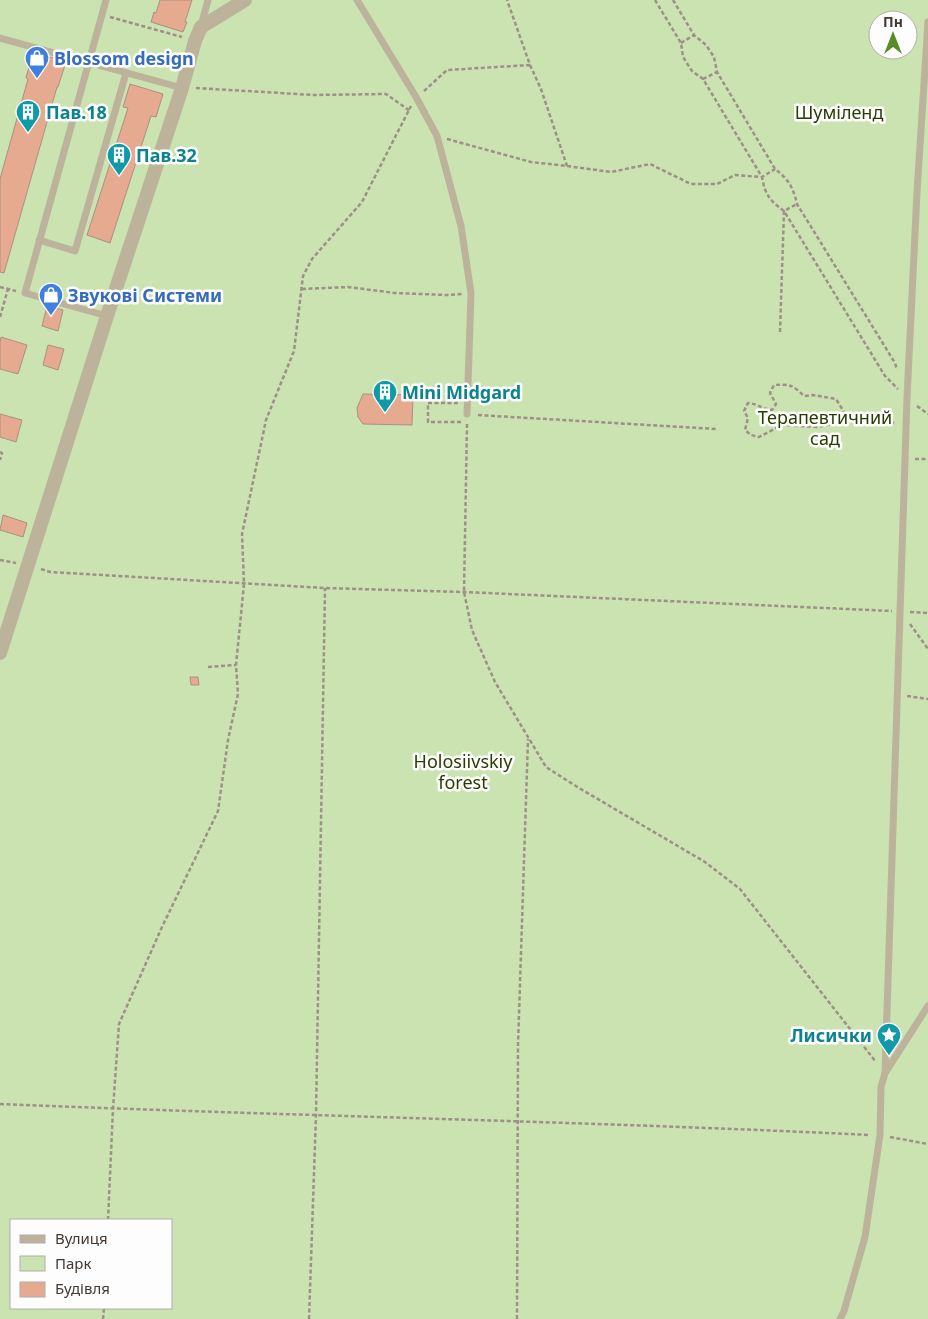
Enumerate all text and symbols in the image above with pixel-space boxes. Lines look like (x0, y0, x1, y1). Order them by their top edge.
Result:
north arrow (868, 10, 918, 60)
text: Пн (883, 12, 903, 31)
shop icon: Blossom design (24, 45, 50, 79)
place label: Blossom design (54, 46, 194, 70)
building icon: Пав.18 (15, 99, 41, 133)
place label: Пав.18 (46, 100, 107, 124)
park label: Шуміленд (795, 100, 883, 124)
building icon: Пав.32 (106, 142, 132, 176)
place label: Пав.32 (136, 143, 197, 167)
shop icon: Звукові Системи (38, 282, 64, 316)
place label: Звукові Системи (68, 283, 222, 307)
building icon: Mini Midgard (372, 379, 398, 413)
place label: Mini Midgard (402, 380, 521, 404)
park label: Терапевтичний сад (758, 405, 892, 450)
park label: Holosiivskiy forest (414, 749, 513, 794)
place icon: Лисички (876, 1022, 902, 1056)
place label: Лисички (790, 1023, 872, 1047)
legend (10, 1219, 172, 1309)
text: Вулиця (55, 1228, 108, 1248)
text: Парк (55, 1253, 91, 1273)
text: Будівля (55, 1278, 110, 1298)

